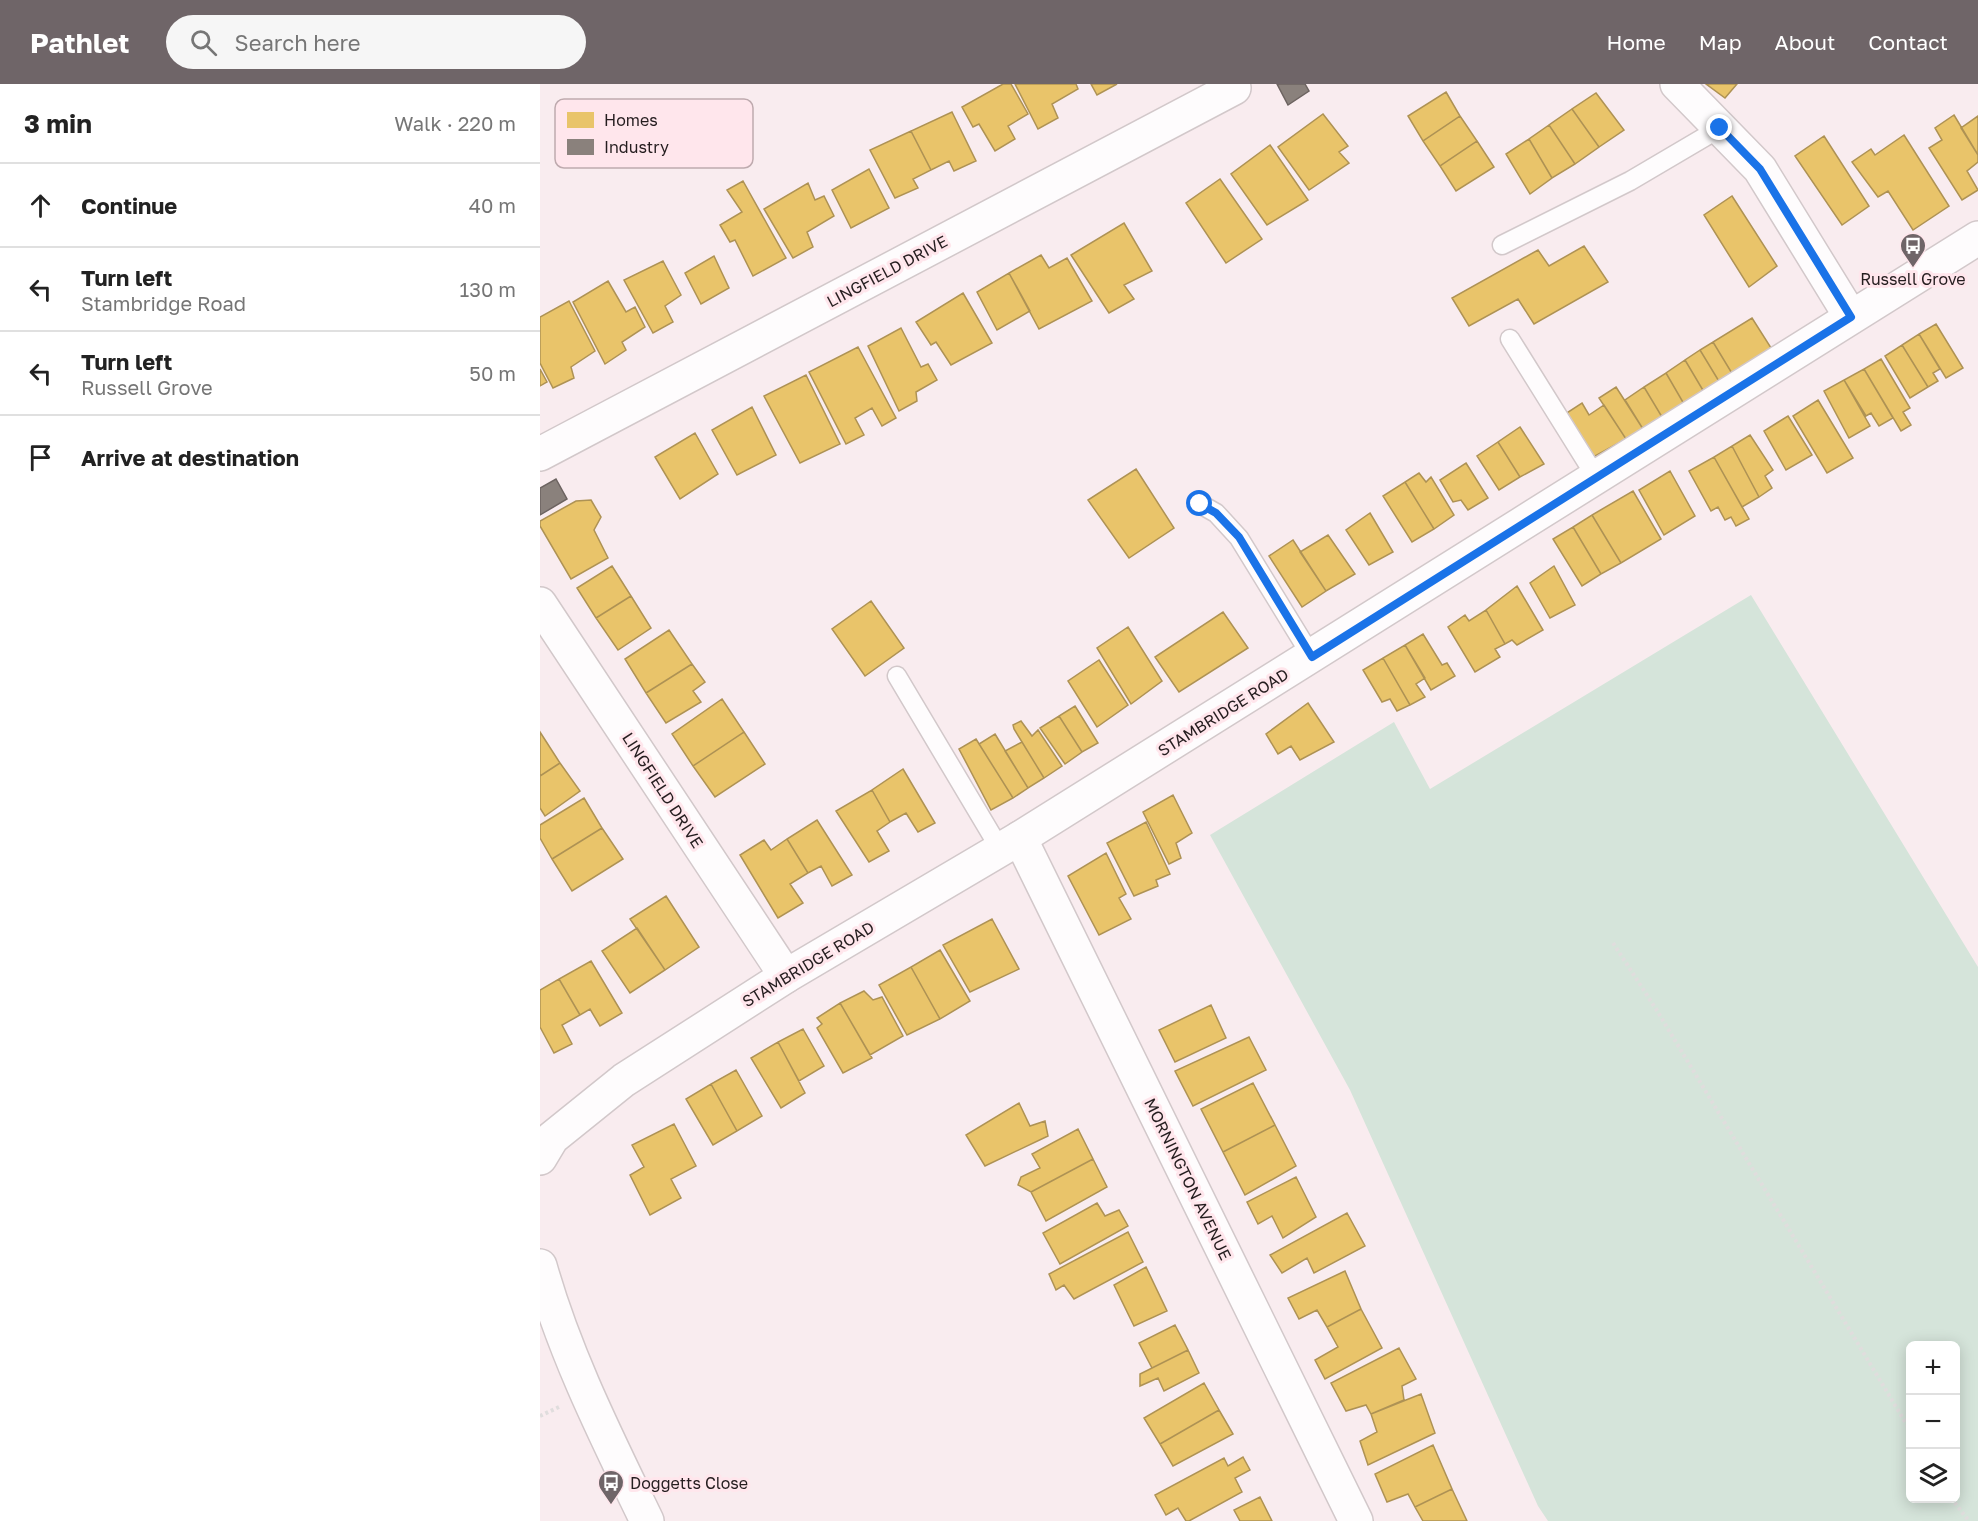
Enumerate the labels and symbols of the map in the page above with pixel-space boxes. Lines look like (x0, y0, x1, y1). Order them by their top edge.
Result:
legend (555, 99, 753, 168)
text: Homes (604, 110, 658, 130)
route end (1706, 114, 1732, 140)
text: Industry (604, 137, 669, 157)
street label: LINGFIELD DRIVE (823, 231, 951, 311)
bus stop icon: Russell Grove (1898, 231, 1928, 269)
place label: Russell Grove (1860, 269, 1966, 289)
route start (1186, 490, 1212, 516)
street label: STAMBRIDGE ROAD (1154, 664, 1292, 760)
street label: LINGFIELD DRIVE (618, 728, 708, 852)
street label: STAMBRIDGE ROAD (738, 917, 878, 1011)
street label: MORNINGTON AVENUE (1140, 1095, 1236, 1263)
bus stop icon: Doggetts Close (596, 1468, 626, 1506)
place label: Doggetts Close (630, 1473, 748, 1493)

